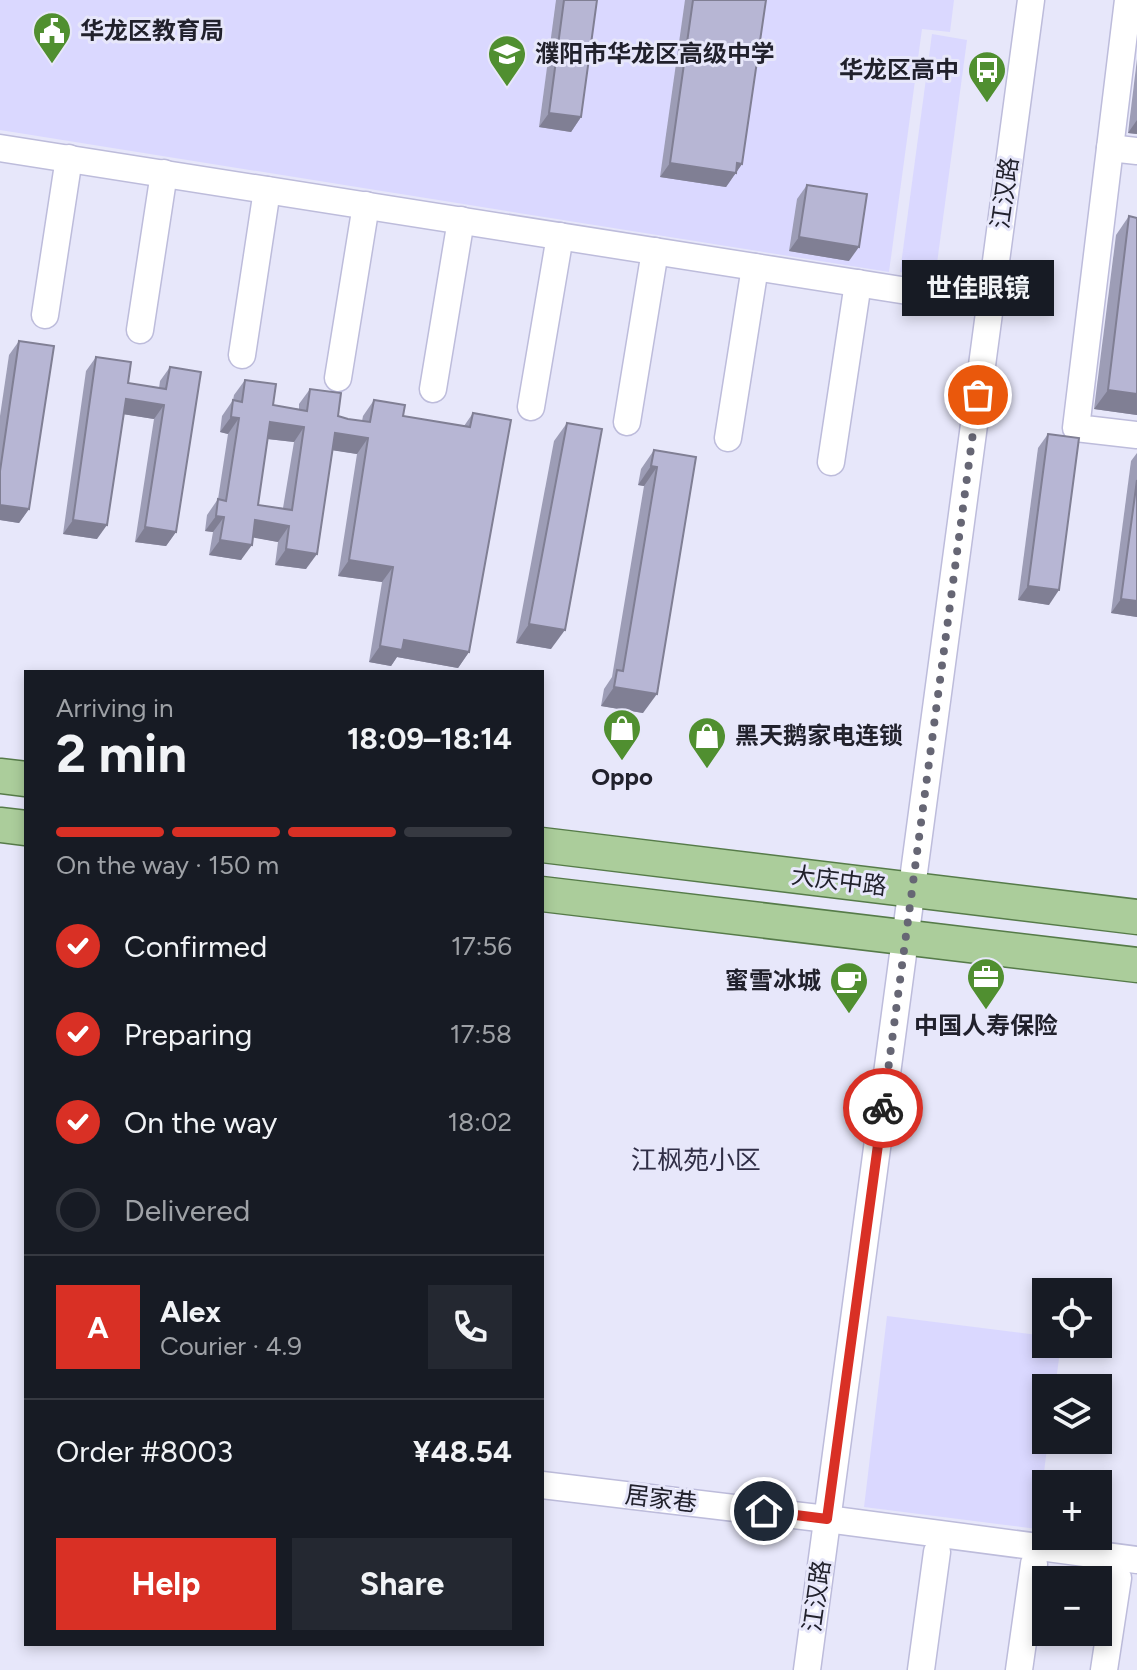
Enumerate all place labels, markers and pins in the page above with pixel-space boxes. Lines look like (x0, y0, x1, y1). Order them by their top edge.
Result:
public building icon: 华龙区教育局 (31, 10, 73, 65)
place label: 华龙区教育局 (80, 16, 224, 45)
school or university icon: 濮阳市华龙区高级中学 (486, 33, 528, 88)
place label: 濮阳市华龙区高级中学 (535, 39, 775, 68)
bus stop icon: 华龙区高中 (966, 49, 1008, 104)
place label: 华龙区高中 (839, 55, 959, 84)
callout: 世佳眼镜 (902, 259, 1054, 315)
pin (944, 361, 1012, 429)
shop icon: Oppo (601, 707, 643, 762)
shop icon: 黑天鹅家电连锁 (686, 715, 728, 770)
place label: 黑天鹅家电连锁 (735, 721, 903, 750)
place label: Oppo (591, 762, 653, 791)
office icon: 中国人寿保险 (965, 956, 1007, 1011)
cafe icon: 蜜雪冰城 (828, 960, 870, 1015)
place label: 蜜雪冰城 (725, 966, 821, 995)
place label: 中国人寿保险 (914, 1011, 1058, 1040)
pin (730, 1477, 798, 1545)

